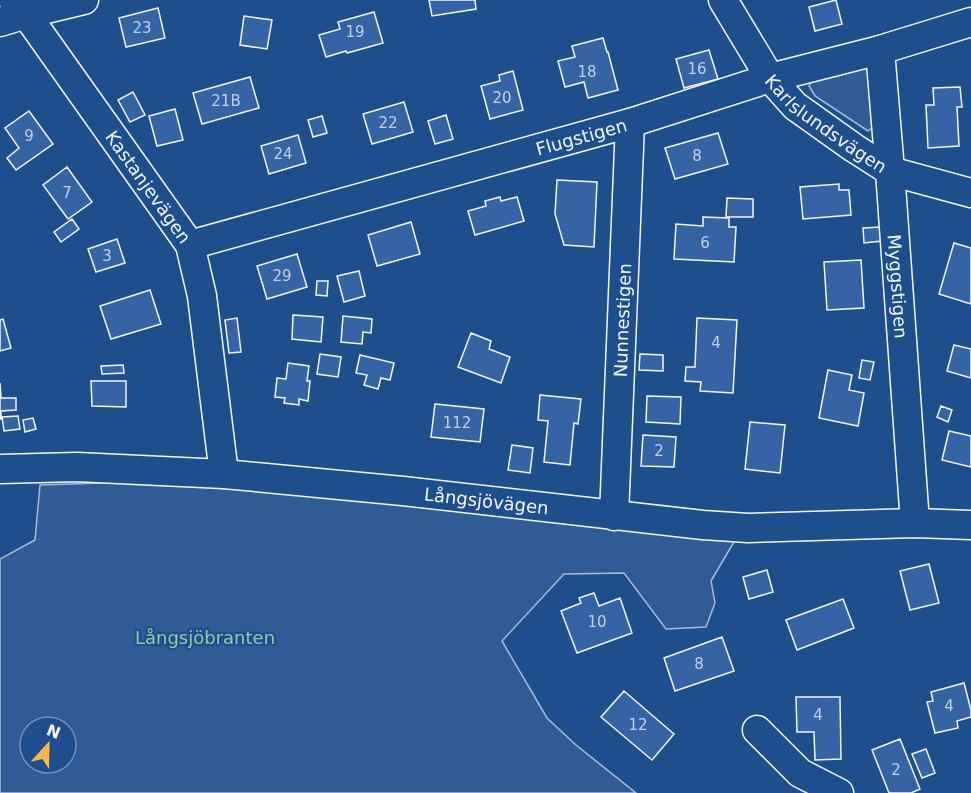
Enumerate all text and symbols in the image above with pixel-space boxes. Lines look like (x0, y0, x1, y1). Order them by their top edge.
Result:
house number: 23 (132, 19, 152, 37)
house number: 19 (345, 23, 365, 41)
house number: 16 (687, 60, 707, 78)
house number: 18 (577, 63, 597, 81)
street label: Karlslundsvägen (761, 70, 891, 177)
house number: 20 (492, 89, 512, 107)
house number: 21B (211, 92, 241, 110)
house number: 22 (378, 114, 398, 132)
street label: Flugstigen (533, 114, 629, 159)
street label: Kastanjevägen (102, 126, 196, 247)
house number: 9 (24, 127, 34, 145)
house number: 24 (273, 145, 293, 163)
house number: 8 (692, 147, 702, 165)
house number: 7 (62, 184, 72, 202)
street label: Myggstigen (884, 233, 912, 339)
house number: 6 (700, 234, 710, 252)
house number: 3 (102, 247, 112, 265)
street label: Nunnestigen (609, 263, 635, 378)
house number: 29 (272, 267, 292, 285)
house number: 4 (711, 334, 721, 352)
house number: 112 (443, 414, 471, 432)
house number: 2 (654, 442, 664, 460)
street label: Långsjövägen (423, 483, 550, 518)
house number: 10 (587, 613, 607, 631)
park label: Långsjöbranten (135, 627, 275, 648)
house number: 8 (694, 655, 704, 673)
house number: 4 (944, 697, 954, 715)
house number: 4 (813, 706, 823, 724)
north arrow (18, 715, 78, 775)
house number: 12 (628, 716, 648, 734)
text: N (44, 720, 63, 743)
house number: 2 (891, 761, 901, 779)

